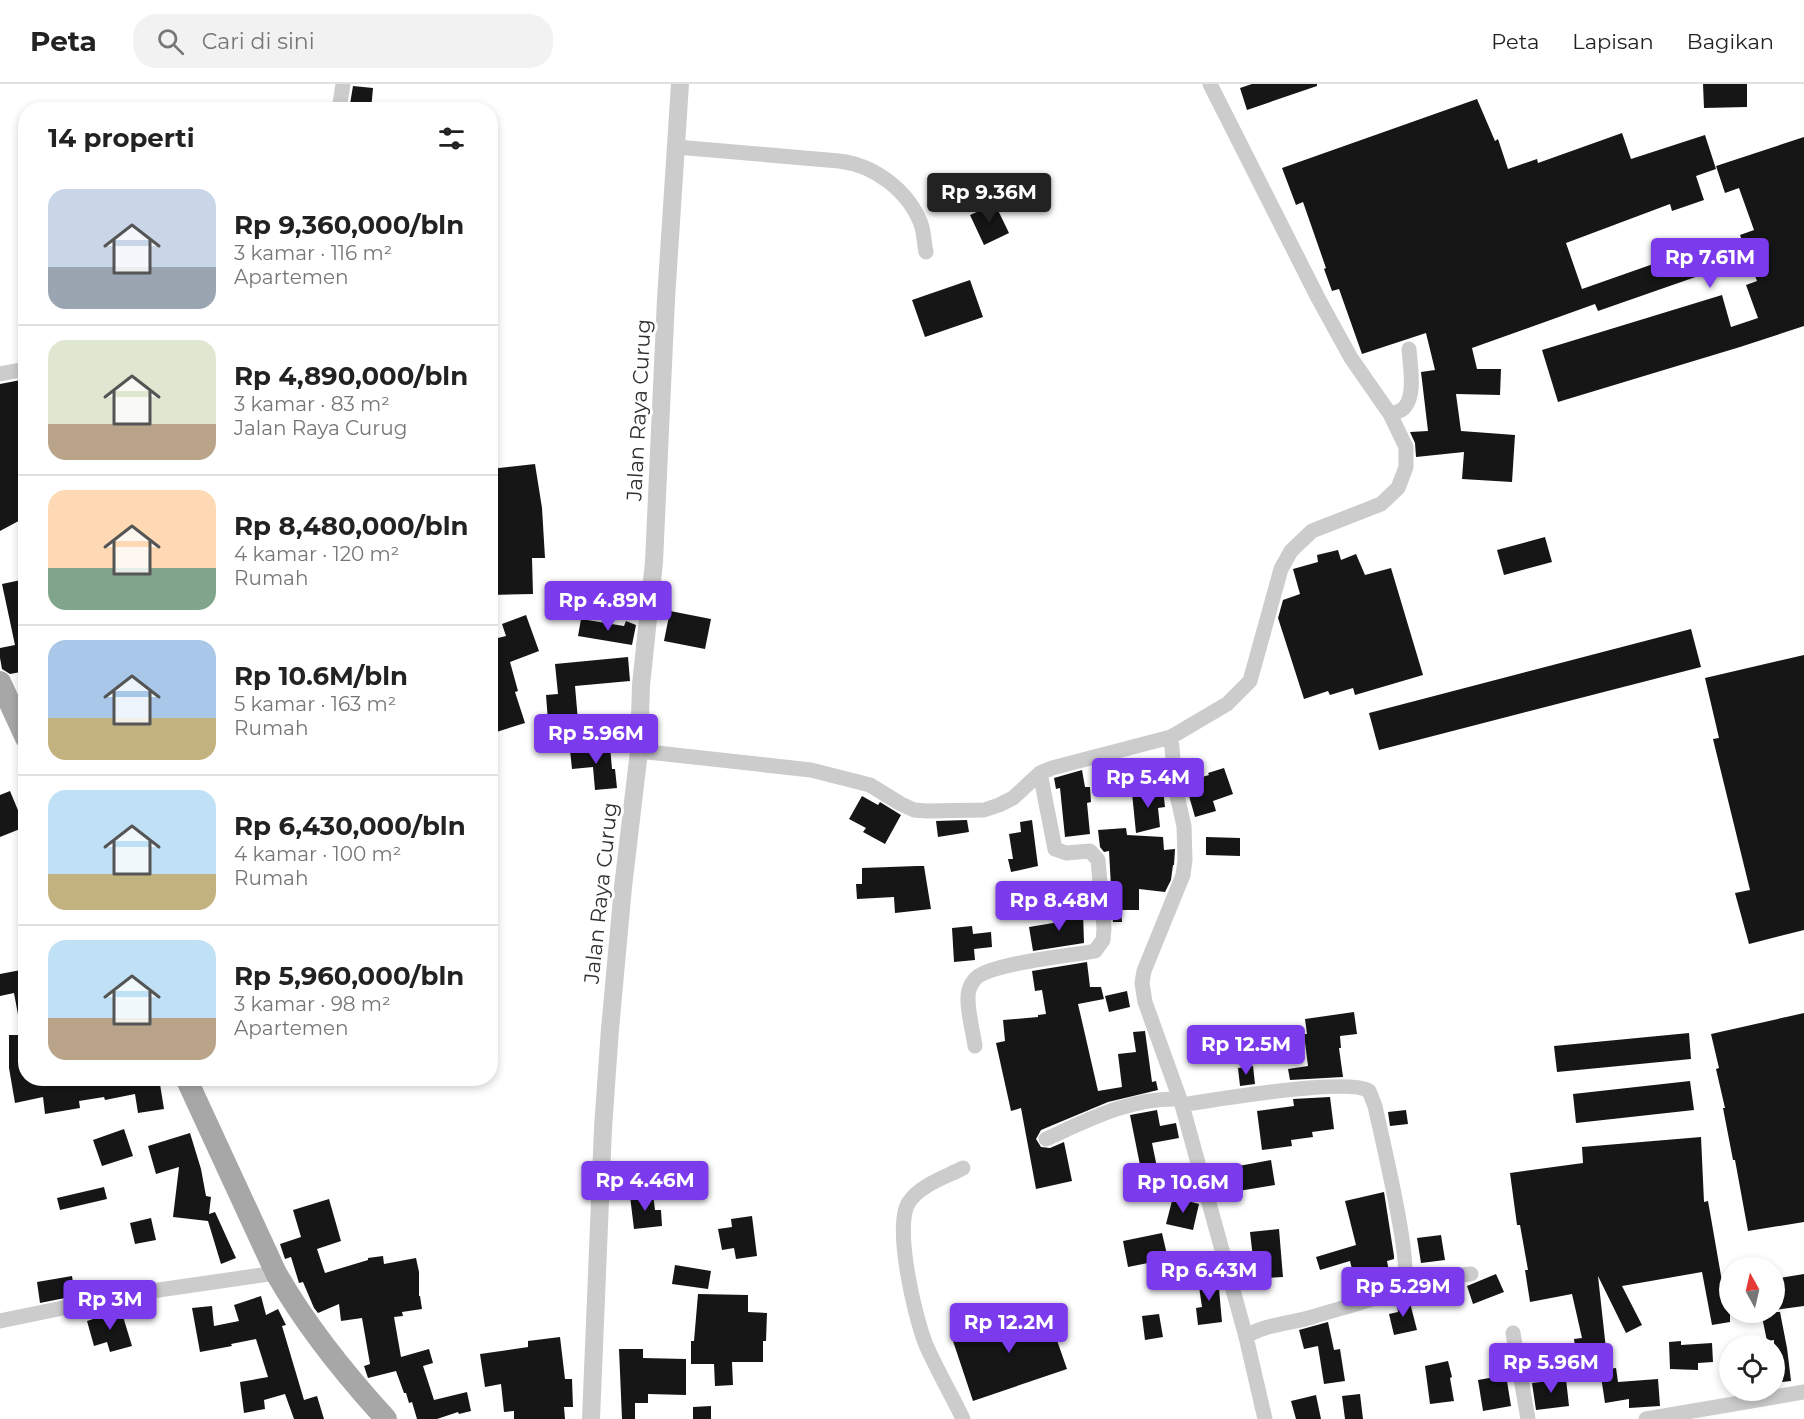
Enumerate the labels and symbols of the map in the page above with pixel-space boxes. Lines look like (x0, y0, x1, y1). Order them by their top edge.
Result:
pin: Rp 9.36M (927, 173, 1051, 224)
pin: Rp 7.61M (1648, 238, 1772, 289)
street label: Jalan Raya Curug (621, 318, 656, 503)
pin: Rp 4.89M (546, 581, 670, 632)
pin: Rp 5.96M (534, 714, 658, 765)
pin: Rp 5.4M (1093, 758, 1203, 809)
street label: Jalan Raya Curug (578, 801, 622, 986)
pin: Rp 8.48M (997, 881, 1121, 932)
pin: Rp 12.5M (1184, 1025, 1308, 1076)
pin: Rp 4.46M (583, 1161, 707, 1212)
pin: Rp 10.6M (1121, 1163, 1245, 1214)
pin: Rp 6.43M (1147, 1251, 1271, 1302)
north arrow (1719, 1257, 1785, 1323)
pin: Rp 5.29M (1341, 1267, 1465, 1318)
pin: Rp 3M (68, 1280, 152, 1331)
pin: Rp 12.2M (947, 1303, 1071, 1354)
pin: Rp 5.96M (1489, 1343, 1613, 1394)

